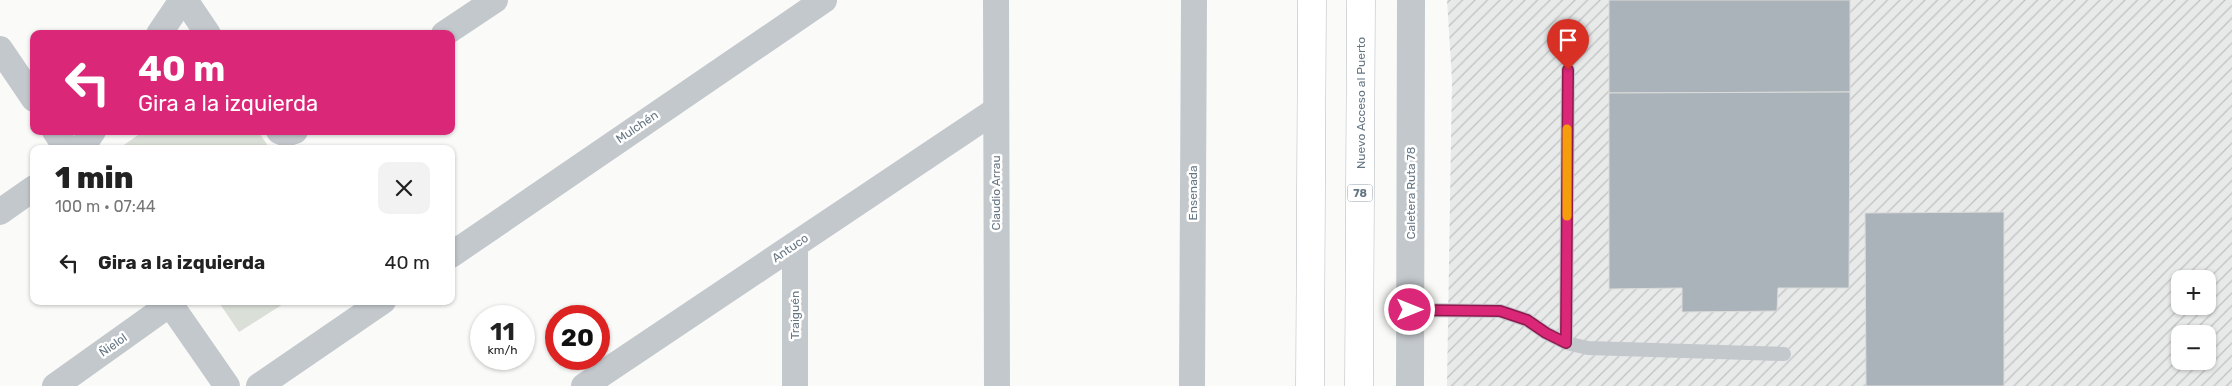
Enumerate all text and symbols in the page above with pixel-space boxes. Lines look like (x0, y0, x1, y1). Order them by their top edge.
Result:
pin (1547, 19, 1589, 70)
icon: arrive (1554, 26, 1582, 54)
street label: Nuevo Acceso al Puerto (1354, 37, 1368, 169)
text: 40 m (138, 48, 225, 90)
icon: left (55, 50, 120, 115)
text: Gira a la izquierda (138, 90, 318, 117)
street label: Mulchén (613, 108, 661, 146)
street label: Caletera Ruta 78 (1404, 147, 1418, 239)
street label: Claudio Arrau (989, 155, 1003, 231)
text: 1 min (55, 160, 133, 196)
button: close (378, 162, 430, 214)
street label: Ensenada (1186, 165, 1200, 221)
road number: 78 (1348, 184, 1372, 202)
text: 100 m · 07:44 (55, 197, 156, 216)
street label: Antuco (769, 231, 811, 265)
icon: left (55, 249, 83, 277)
text: Gira a la izquierda (98, 251, 265, 274)
text: 40 m (385, 251, 430, 274)
map controls (2171, 270, 2216, 370)
button: + (2171, 270, 2216, 315)
position arrow (1383, 283, 1435, 335)
street label: Traiguén (788, 291, 802, 339)
speed limit sign: 20 (545, 305, 610, 370)
text: 11 (490, 317, 515, 346)
button: − (2171, 325, 2216, 370)
street label: Ñielol (96, 330, 130, 360)
text: km/h (488, 343, 517, 357)

